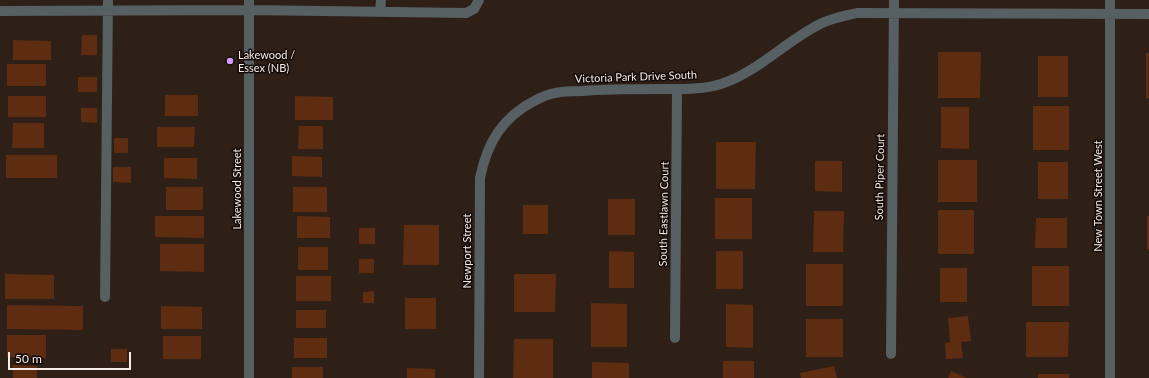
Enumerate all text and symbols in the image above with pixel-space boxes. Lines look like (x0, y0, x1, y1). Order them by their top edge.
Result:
place label: Lakewood / Essex (NB) (238, 48, 295, 74)
marker: Lakewood / Essex (NB) (225, 56, 235, 66)
street label: Victoria Park Drive South (575, 68, 697, 86)
street label: South Piper Court (873, 134, 887, 220)
street label: New Town Street West (1091, 140, 1105, 252)
street label: Lakewood Street (230, 148, 244, 230)
street label: South Eastlawn Court (656, 161, 672, 267)
street label: Newport Street (460, 214, 474, 288)
scale bar (10, 344, 133, 370)
text: 50 m (15, 351, 42, 366)

